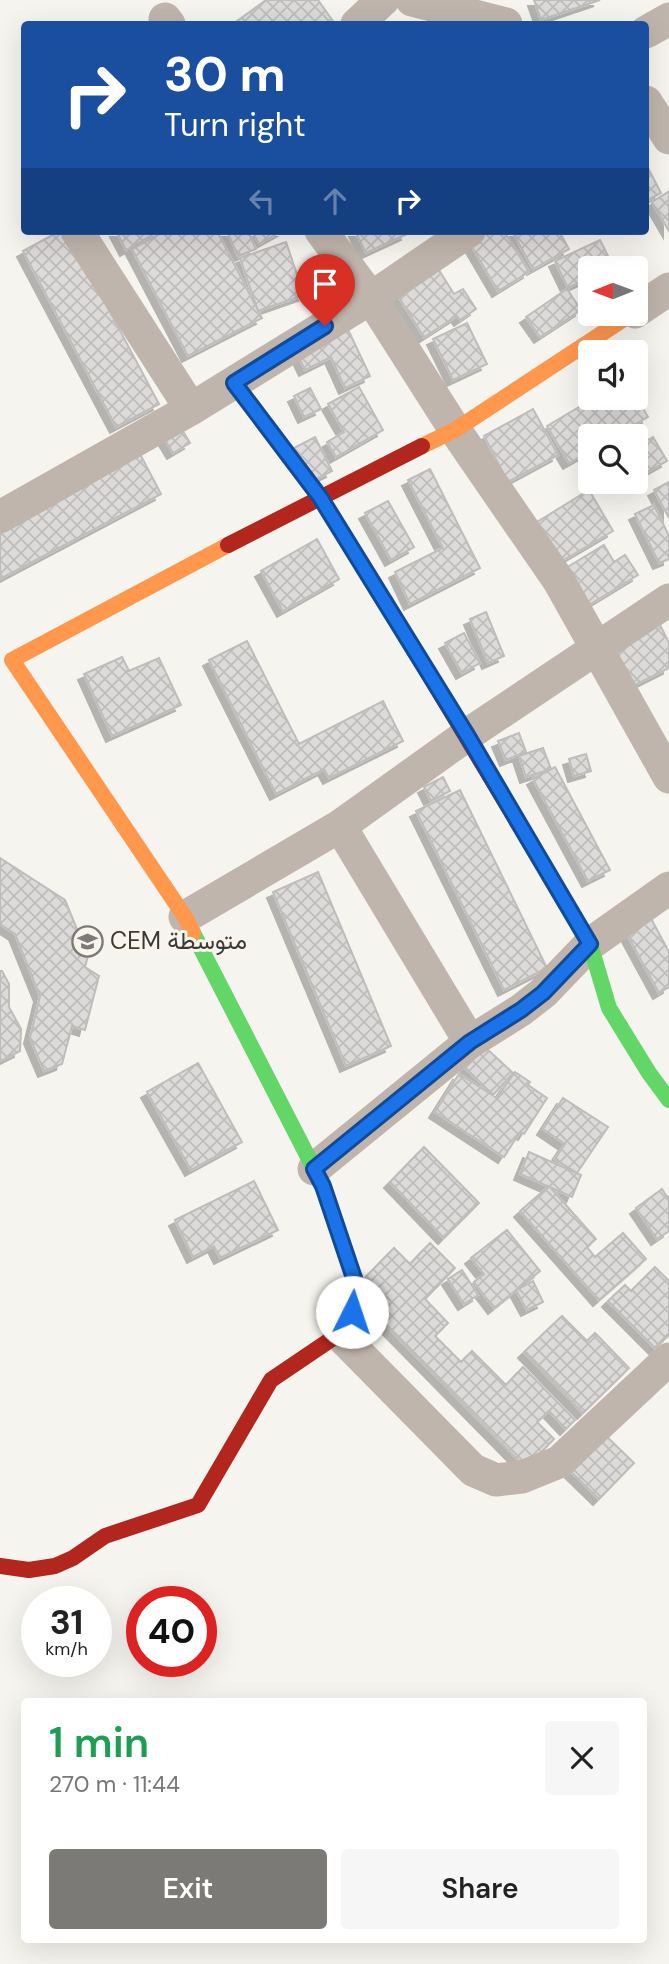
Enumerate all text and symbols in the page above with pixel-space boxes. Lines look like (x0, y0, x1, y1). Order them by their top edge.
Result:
text: 30 m (164, 42, 286, 106)
icon: right (49, 49, 140, 140)
text: Turn right (164, 104, 306, 146)
icon: left (243, 182, 281, 220)
icon: ahead (316, 182, 354, 220)
icon: right (389, 182, 427, 220)
pin (295, 254, 355, 326)
north arrow (578, 256, 648, 326)
map controls (578, 256, 648, 494)
icon: arrive (306, 265, 344, 303)
button: sound (578, 340, 648, 410)
button: search (578, 424, 648, 494)
school or university icon: CEM متوسطة (70, 924, 104, 958)
place label: CEM متوسطة (110, 925, 247, 956)
position arrow (315, 1275, 389, 1349)
speed limit sign: 40 (126, 1586, 217, 1677)
text: 31 (50, 1599, 83, 1645)
text: km/h (45, 1637, 88, 1661)
text: 1 min (49, 1715, 149, 1770)
button: close (545, 1721, 619, 1795)
text: 270 m · 11:44 (49, 1769, 180, 1799)
button: Exit (49, 1849, 327, 1929)
button: Share (341, 1849, 619, 1929)

